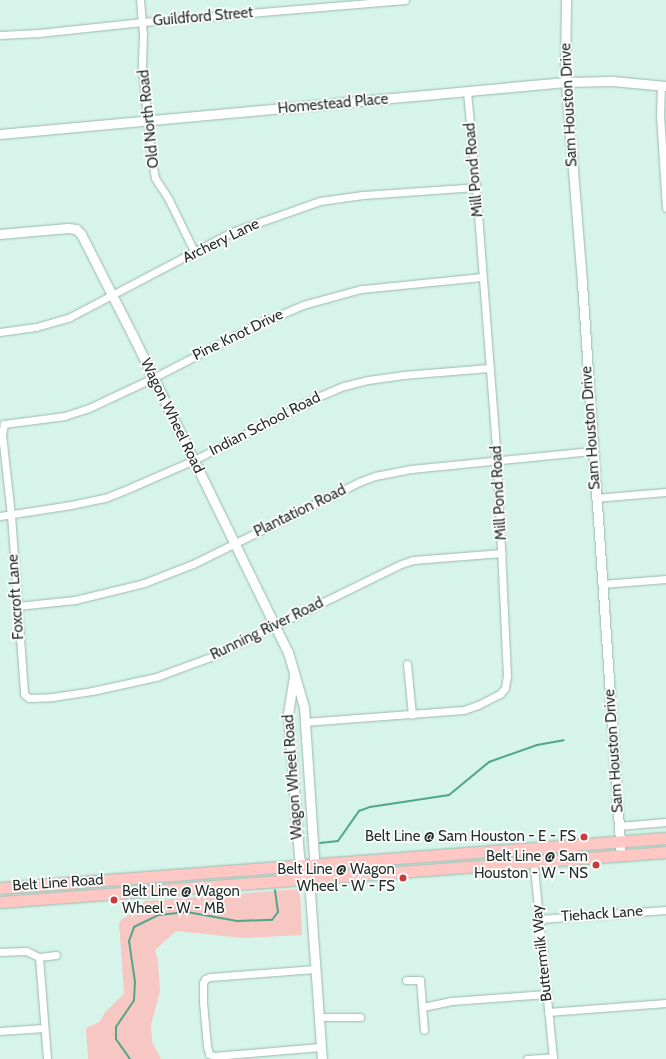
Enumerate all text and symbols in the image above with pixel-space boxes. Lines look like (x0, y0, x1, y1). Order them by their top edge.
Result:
street label: Guildford Street (152, 4, 254, 30)
street label: Sam Houston Drive (557, 43, 581, 167)
street label: Old North Road (135, 69, 163, 169)
street label: Homestead Place (277, 90, 389, 118)
street label: Mill Pond Road (461, 122, 487, 218)
street label: Archery Lane (180, 215, 262, 267)
street label: Pine Knot Drive (190, 305, 286, 365)
street label: Wagon Wheel Road (136, 356, 208, 476)
street label: Sam Houston Drive (578, 366, 604, 490)
street label: Indian School Road (206, 388, 324, 460)
street label: Mill Pond Road (488, 445, 510, 541)
street label: Plantation Road (251, 481, 349, 541)
street label: Foxcroft Lane (4, 554, 28, 640)
street label: Running River Road (208, 594, 326, 664)
street label: Sam Houston Drive (601, 689, 627, 813)
street label: Wagon Wheel Road (280, 714, 306, 840)
place label: Belt Line @ Sam Houston - E - FS (365, 828, 576, 846)
marker: Belt Line @ Sam Houston - E - FS (579, 832, 589, 842)
place label: Belt Line @ Sam Houston - W - NS (474, 847, 588, 882)
place label: Belt Line @ Wagon Wheel - W - FS (277, 860, 395, 895)
marker: Belt Line @ Sam Houston - W - NS (591, 860, 601, 870)
street label: Belt Line Road (12, 871, 104, 895)
marker: Belt Line @ Wagon Wheel - W - FS (398, 873, 408, 883)
place label: Belt Line @ Wagon Wheel - W - MB (122, 882, 240, 917)
marker: Belt Line @ Wagon Wheel - W - MB (109, 895, 119, 905)
street label: Tiehack Lane (561, 902, 643, 926)
street label: Buttermilk Way (528, 904, 556, 1002)

